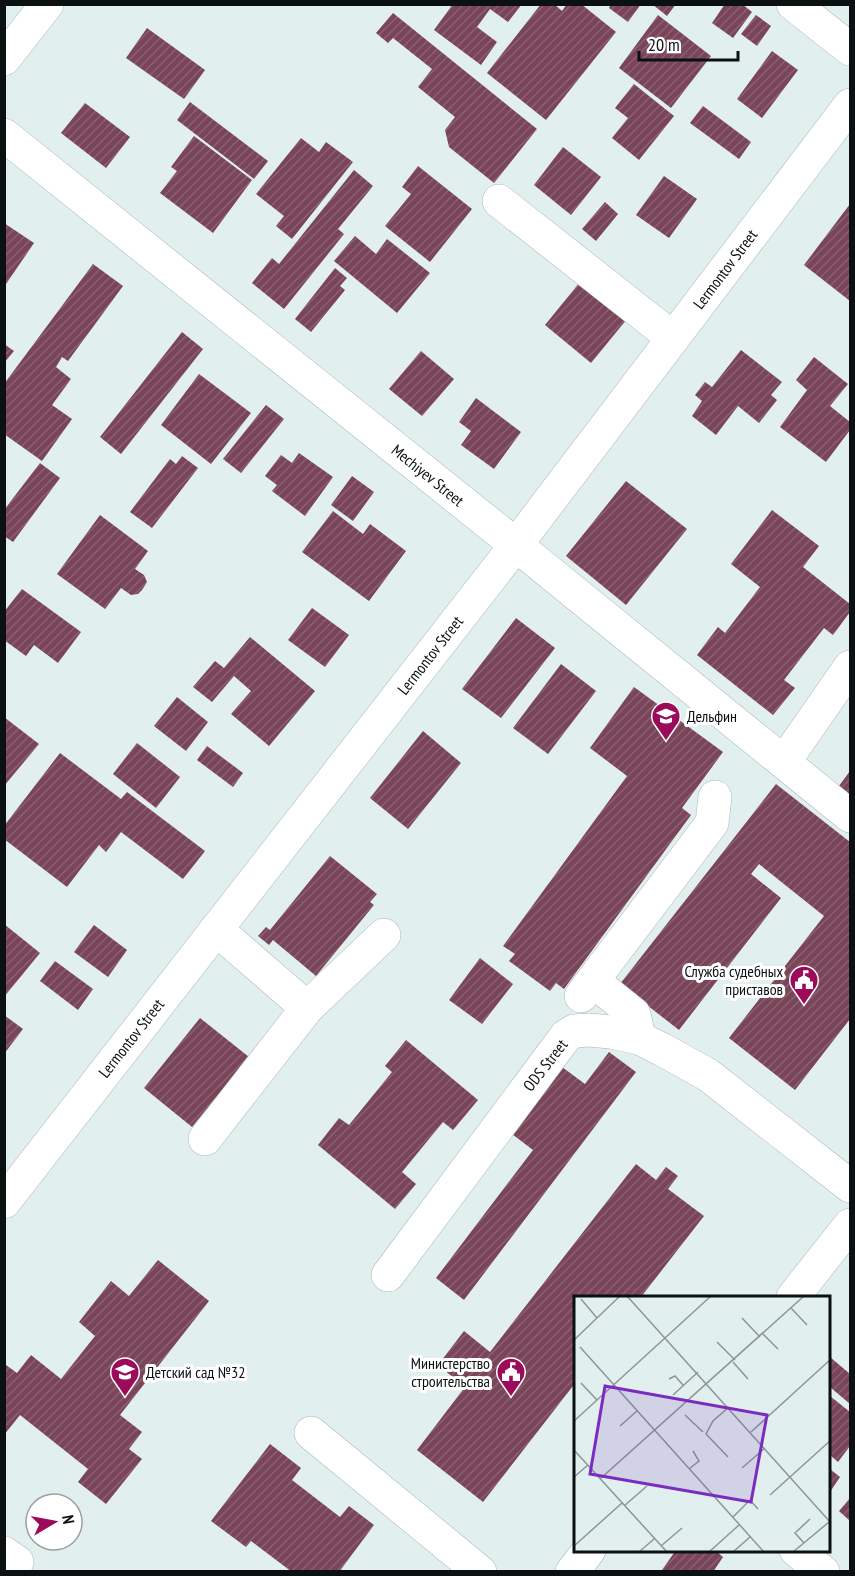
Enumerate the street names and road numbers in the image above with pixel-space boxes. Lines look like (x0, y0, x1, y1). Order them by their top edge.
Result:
street label: Lermontov Street (689, 225, 762, 313)
street label: Mechiyev Street (388, 440, 469, 511)
street label: Lermontov Street (393, 611, 467, 698)
street label: Lermontov Street (94, 994, 168, 1081)
street label: ODS Street (518, 1035, 572, 1095)

